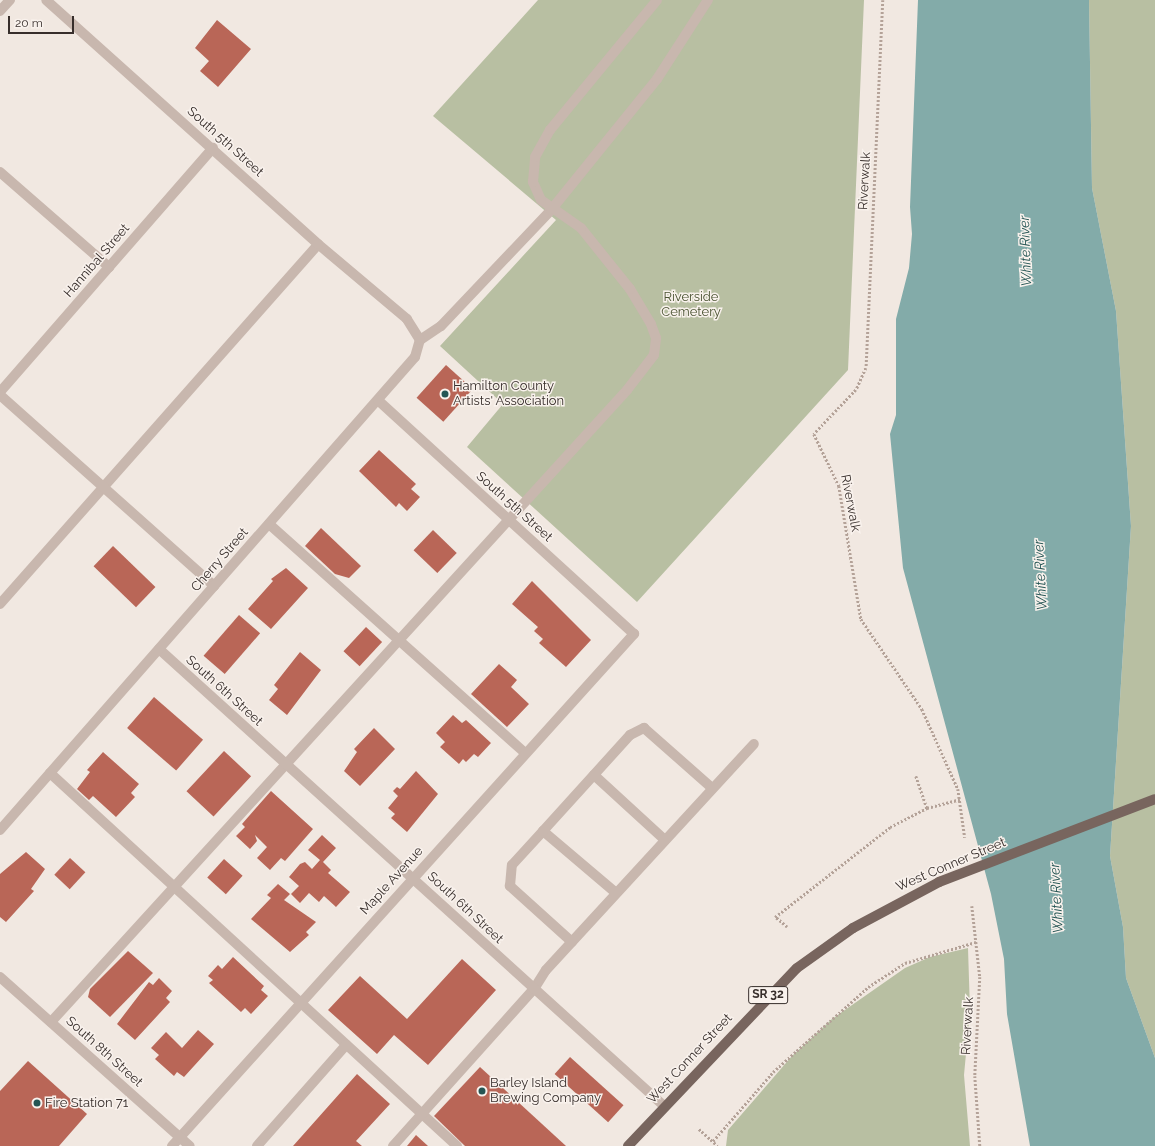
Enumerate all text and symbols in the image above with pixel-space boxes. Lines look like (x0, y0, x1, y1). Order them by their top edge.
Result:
scale bar (10, 8, 76, 34)
text: 20 m (15, 16, 43, 30)
street label: South 5th Street (184, 104, 266, 180)
street label: Riverwalk (856, 152, 874, 210)
water label: White River (1015, 215, 1035, 287)
street label: Hannibal Street (61, 221, 133, 301)
park label: Riverside Cemetery (661, 290, 721, 321)
place label: Hamilton County Artists' Association (453, 379, 565, 410)
marker: Hamilton County Artists' Association (440, 389, 450, 399)
street label: South 5th Street (473, 469, 555, 545)
street label: Riverwalk (837, 473, 863, 533)
street label: Cherry Street (188, 525, 252, 595)
water label: White River (1030, 539, 1050, 611)
street label: South 6th Street (182, 653, 266, 729)
street label: West Conner Street (894, 835, 1008, 895)
street label: Maple Avenue (357, 844, 427, 918)
water label: White River (1046, 862, 1066, 934)
street label: South 6th Street (424, 869, 506, 947)
road number: SR 32 (748, 985, 788, 1005)
street label: Riverwalk (959, 997, 977, 1055)
street label: West Conner Street (644, 1011, 736, 1107)
street label: South 8th Street (63, 1014, 145, 1090)
place label: Barley Island Brewing Company (490, 1076, 601, 1107)
marker: Barley Island Brewing Company (477, 1086, 487, 1096)
place label: Fire Station 71 (45, 1095, 128, 1111)
marker: Fire Station 71 (32, 1098, 42, 1108)

